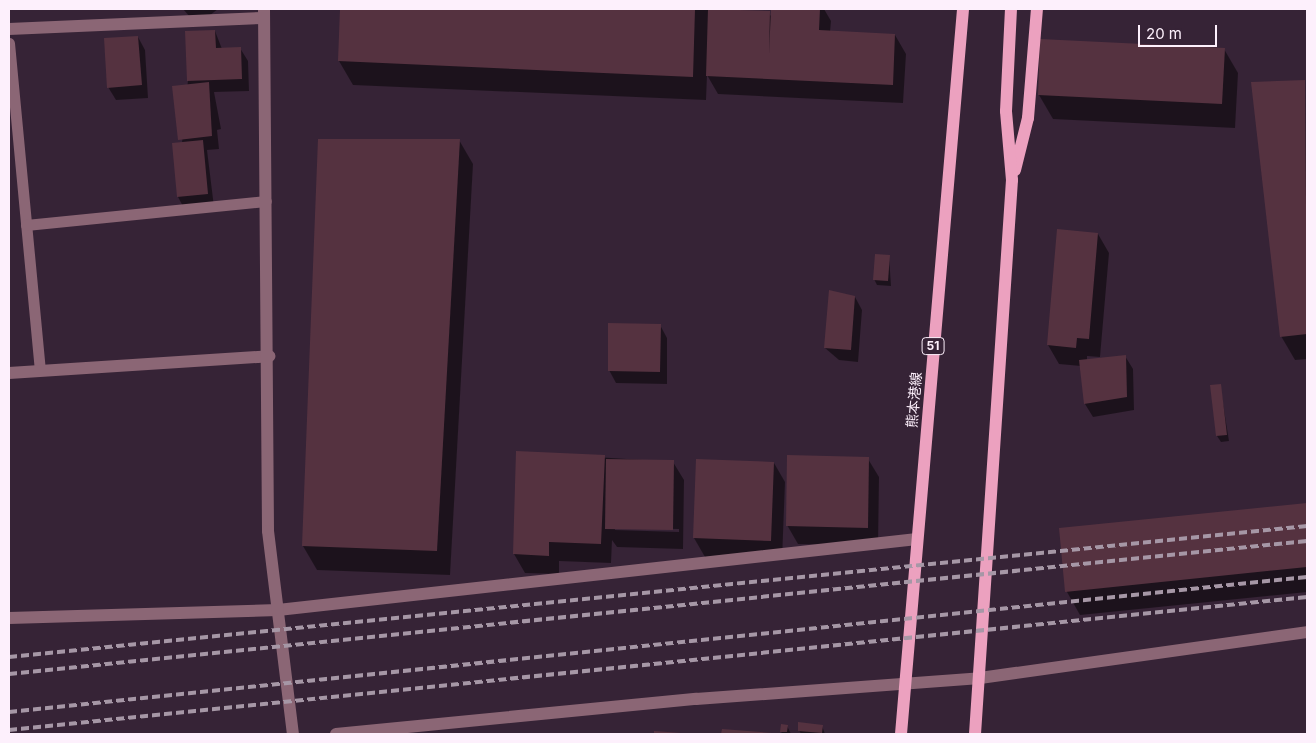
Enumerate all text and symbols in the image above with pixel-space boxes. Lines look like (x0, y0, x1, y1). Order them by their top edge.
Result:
scale bar (1141, 15, 1220, 47)
text: 20 m (1146, 24, 1182, 43)
road number: 51 (920, 336, 946, 356)
street label: 熊本港線 (903, 371, 925, 429)

